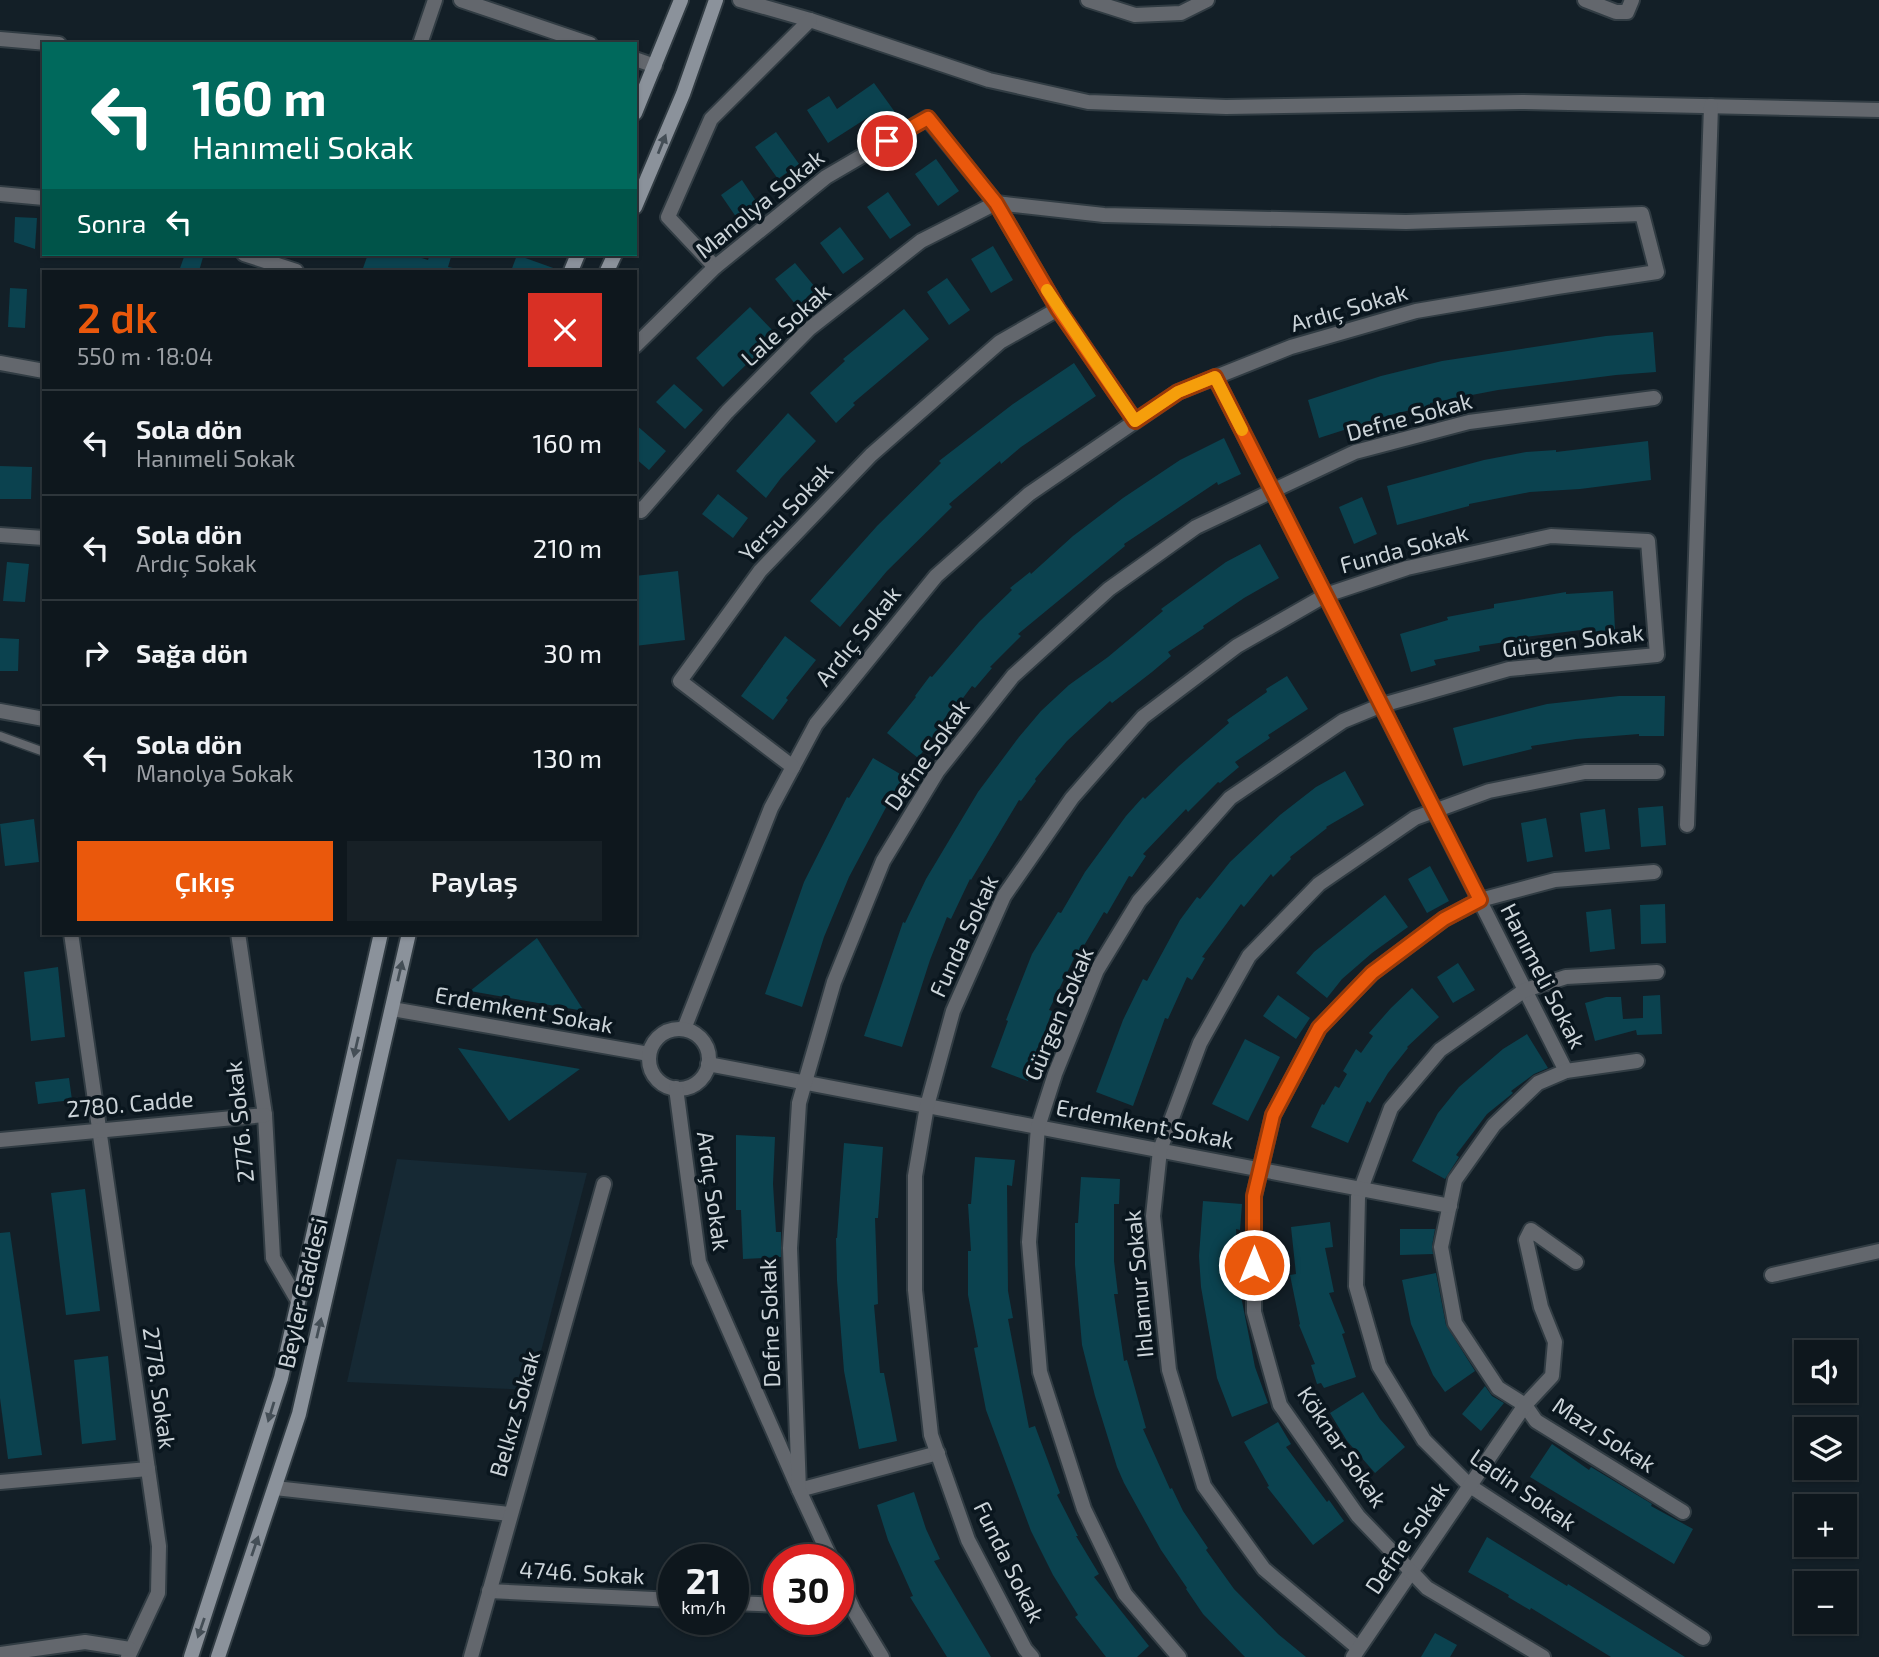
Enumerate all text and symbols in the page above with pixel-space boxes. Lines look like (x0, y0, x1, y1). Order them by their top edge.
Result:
text: 160 m (192, 67, 327, 126)
icon: left (77, 70, 168, 161)
pin (857, 111, 917, 171)
icon: arrive (868, 122, 906, 160)
text: Hanımeli Sokak (192, 127, 414, 165)
one-way arrow (657, 134, 668, 155)
street label: Manolya Sokak (689, 143, 830, 264)
icon: left (160, 203, 198, 241)
text: Sonra (77, 207, 146, 238)
street label: Lale Sokak (735, 277, 836, 372)
street label: Ardıç Sokak (1287, 277, 1411, 338)
text: 2 dk (77, 291, 158, 341)
button: close (528, 293, 602, 367)
text: 550 m · 18:04 (77, 342, 213, 370)
street label: Defne Sokak (1343, 386, 1475, 446)
text: Sola dön (136, 413, 242, 444)
icon: left (77, 424, 115, 462)
text: 160 m (533, 427, 602, 458)
text: Hanımeli Sokak (136, 444, 295, 472)
street label: Yersu Sokak (732, 456, 838, 567)
street label: Funda Sokak (1337, 517, 1471, 579)
text: Sola dön (136, 518, 242, 549)
icon: left (77, 529, 115, 567)
text: 210 m (533, 532, 602, 563)
text: Ardıç Sokak (136, 549, 257, 577)
street label: Ardıç Sokak (808, 579, 907, 692)
street label: Gürgen Sokak (1501, 617, 1645, 663)
icon: right (77, 634, 115, 672)
text: Sağa dön (136, 637, 248, 668)
text: 30 m (543, 637, 602, 668)
street label: Defne Sokak (878, 693, 975, 815)
text: Sola dön (136, 728, 242, 759)
icon: left (77, 739, 115, 777)
text: 130 m (533, 742, 602, 773)
text: Manolya Sokak (136, 759, 293, 787)
button: Çıkış (77, 841, 333, 921)
button: Paylaş (347, 841, 602, 921)
street label: Funda Sokak (923, 870, 1004, 1001)
street label: Hanımeli Sokak (1495, 898, 1593, 1053)
street label: Gürgen Sokak (1017, 942, 1099, 1085)
one-way arrow (395, 960, 406, 982)
street label: Erdemkent Sokak (433, 980, 616, 1039)
one-way arrow (350, 1036, 361, 1058)
street label: 2776. Sokak (219, 1060, 259, 1184)
street label: 2780. Cadde (65, 1084, 195, 1123)
street label: Erdemkent Sokak (1054, 1092, 1237, 1154)
street label: Ardıç Sokak (691, 1129, 736, 1253)
street label: Ihlamur Sokak (1118, 1209, 1158, 1359)
street label: Beyler Caddesi (271, 1215, 333, 1371)
position arrow (1217, 1228, 1291, 1302)
street label: Defne Sokak (753, 1258, 785, 1388)
one-way arrow (314, 1317, 325, 1339)
street label: 2778. Sokak (138, 1325, 182, 1451)
map controls (1794, 1340, 1857, 1634)
button: sound (1794, 1340, 1857, 1403)
street label: Belkız Sokak (483, 1347, 545, 1480)
street label: Köknar Sokak (1292, 1381, 1394, 1513)
street label: Mazı Sokak (1548, 1390, 1662, 1478)
one-way arrow (265, 1401, 275, 1422)
button: layers (1794, 1417, 1857, 1480)
street label: Ladin Sokak (1465, 1442, 1583, 1536)
street label: Defne Sokak (1358, 1476, 1454, 1599)
button: + (1794, 1494, 1857, 1557)
street label: Funda Sokak (969, 1496, 1051, 1627)
one-way arrow (250, 1535, 261, 1556)
speed limit sign: 30 (763, 1544, 854, 1635)
street label: 4746. Sokak (519, 1555, 646, 1589)
text: 21 (686, 1559, 721, 1601)
button: − (1794, 1571, 1857, 1634)
text: km/h (681, 1596, 726, 1618)
one-way arrow (195, 1618, 206, 1639)

